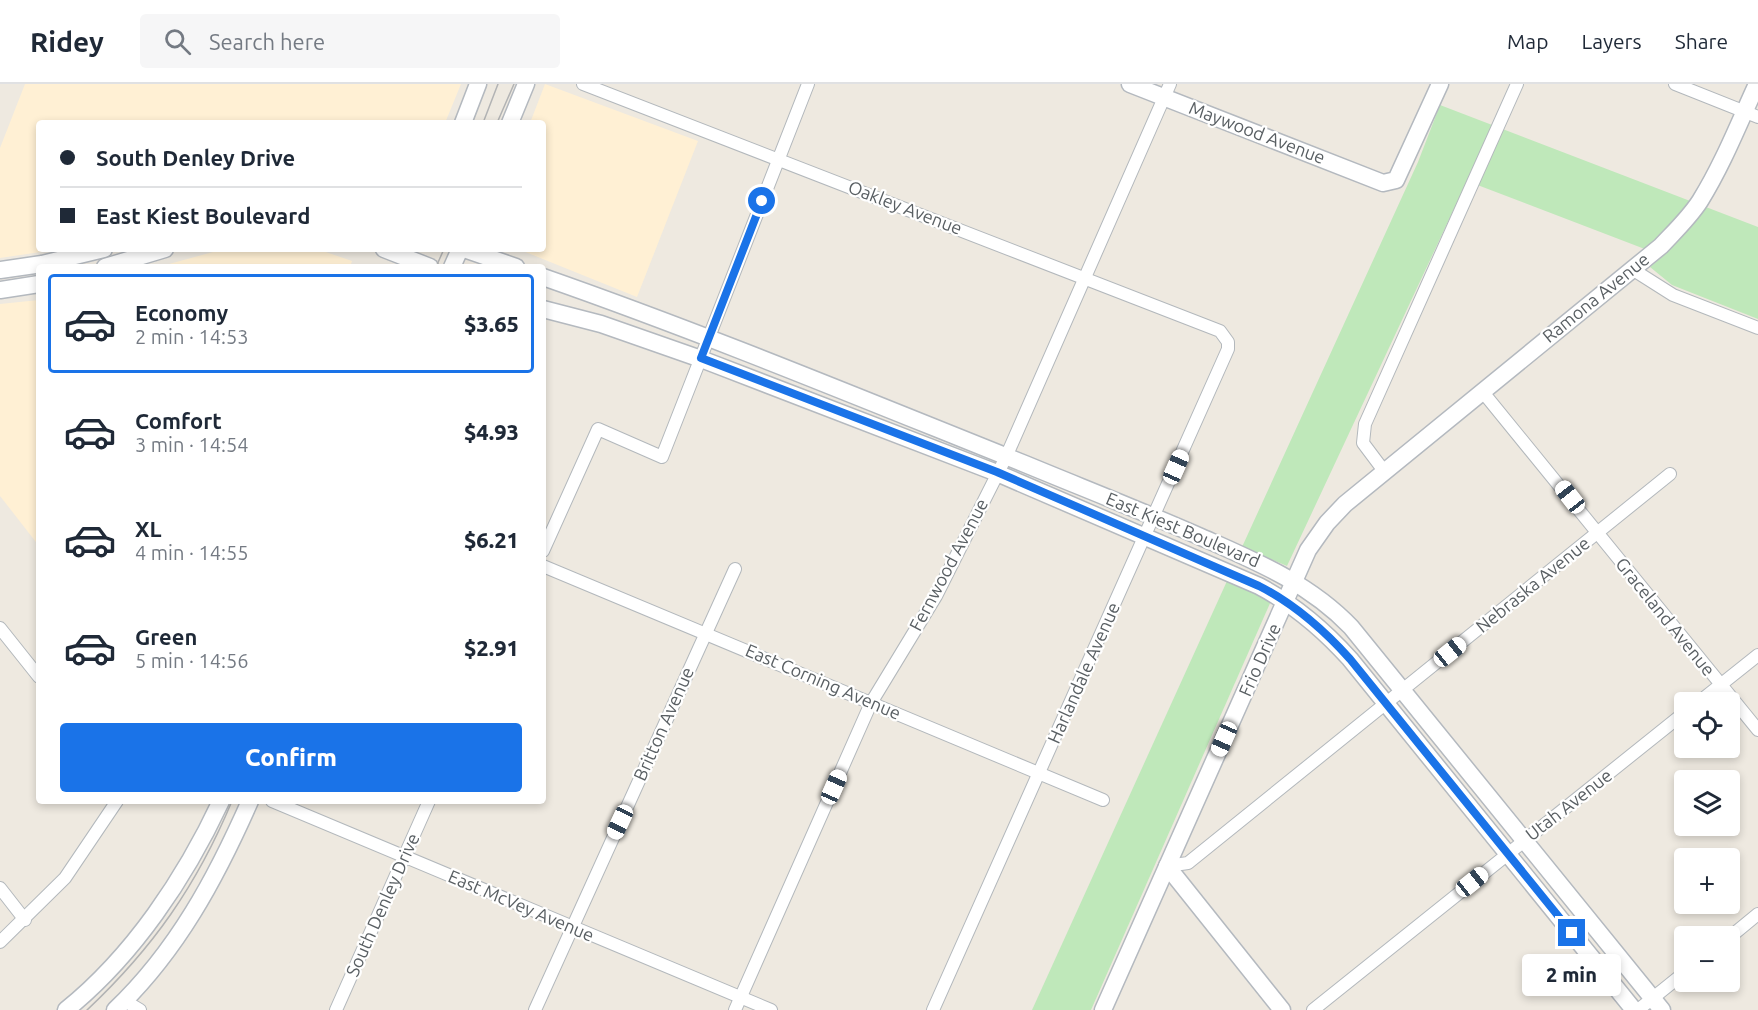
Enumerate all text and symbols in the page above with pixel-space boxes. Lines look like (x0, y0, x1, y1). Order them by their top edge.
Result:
search box (140, 14, 560, 68)
icon: search (161, 25, 194, 58)
text: Ridey (30, 26, 104, 57)
text: Search here (209, 29, 325, 54)
text: Map (1507, 29, 1548, 53)
text: Layers (1581, 29, 1642, 53)
text: Share (1675, 29, 1728, 53)
street label: Maywood Avenue (1186, 97, 1328, 167)
text: South Denley Drive (96, 145, 295, 170)
street label: Oakley Avenue (846, 176, 965, 238)
route start (748, 187, 775, 214)
text: East Kiest Boulevard (96, 203, 310, 228)
street label: Ramona Avenue (1538, 248, 1652, 346)
icon: car (63, 297, 117, 351)
text: Economy (135, 300, 228, 325)
text: $3.65 (464, 311, 519, 336)
text: 2 min · 14:53 (135, 325, 249, 348)
icon: car (63, 405, 117, 459)
text: Comfort (135, 408, 222, 433)
text: $4.93 (464, 419, 519, 444)
text: 3 min · 14:54 (135, 433, 249, 456)
car (1160, 447, 1192, 487)
car (1552, 477, 1588, 517)
street label: East Kiest Boulevard (1103, 488, 1263, 571)
street label: Fernwood Avenue (905, 495, 991, 634)
icon: car (63, 513, 117, 567)
text: XL (135, 516, 162, 541)
text: $6.21 (464, 527, 519, 552)
street label: Nebraska Avenue (1472, 532, 1593, 636)
text: 4 min · 14:55 (135, 541, 249, 564)
street label: Graceland Avenue (1612, 553, 1719, 679)
street label: Harlandale Avenue (1043, 599, 1123, 746)
street label: Frio Drive (1234, 620, 1284, 699)
icon: car (63, 621, 117, 675)
text: Green (135, 624, 197, 649)
car (1430, 634, 1470, 670)
text: $2.91 (464, 635, 519, 660)
street label: East Corning Avenue (743, 639, 904, 723)
text: 5 min · 14:56 (135, 649, 249, 672)
street label: Britton Avenue (629, 664, 697, 784)
map controls (1674, 692, 1740, 992)
button: locate (1674, 692, 1740, 758)
car (1208, 719, 1240, 759)
button: Confirm (60, 723, 522, 792)
street label: Utah Avenue (1521, 764, 1615, 844)
car (818, 767, 850, 807)
button: layers (1674, 770, 1740, 836)
car (604, 802, 636, 842)
street label: South Denley Drive (342, 830, 423, 979)
button: + (1674, 848, 1740, 914)
car (1452, 864, 1492, 900)
street label: East McVey Avenue (445, 865, 597, 945)
route end (1558, 919, 1585, 946)
button: − (1674, 926, 1740, 992)
callout: 2 min (1522, 954, 1622, 996)
text: 2 min (1546, 963, 1597, 986)

